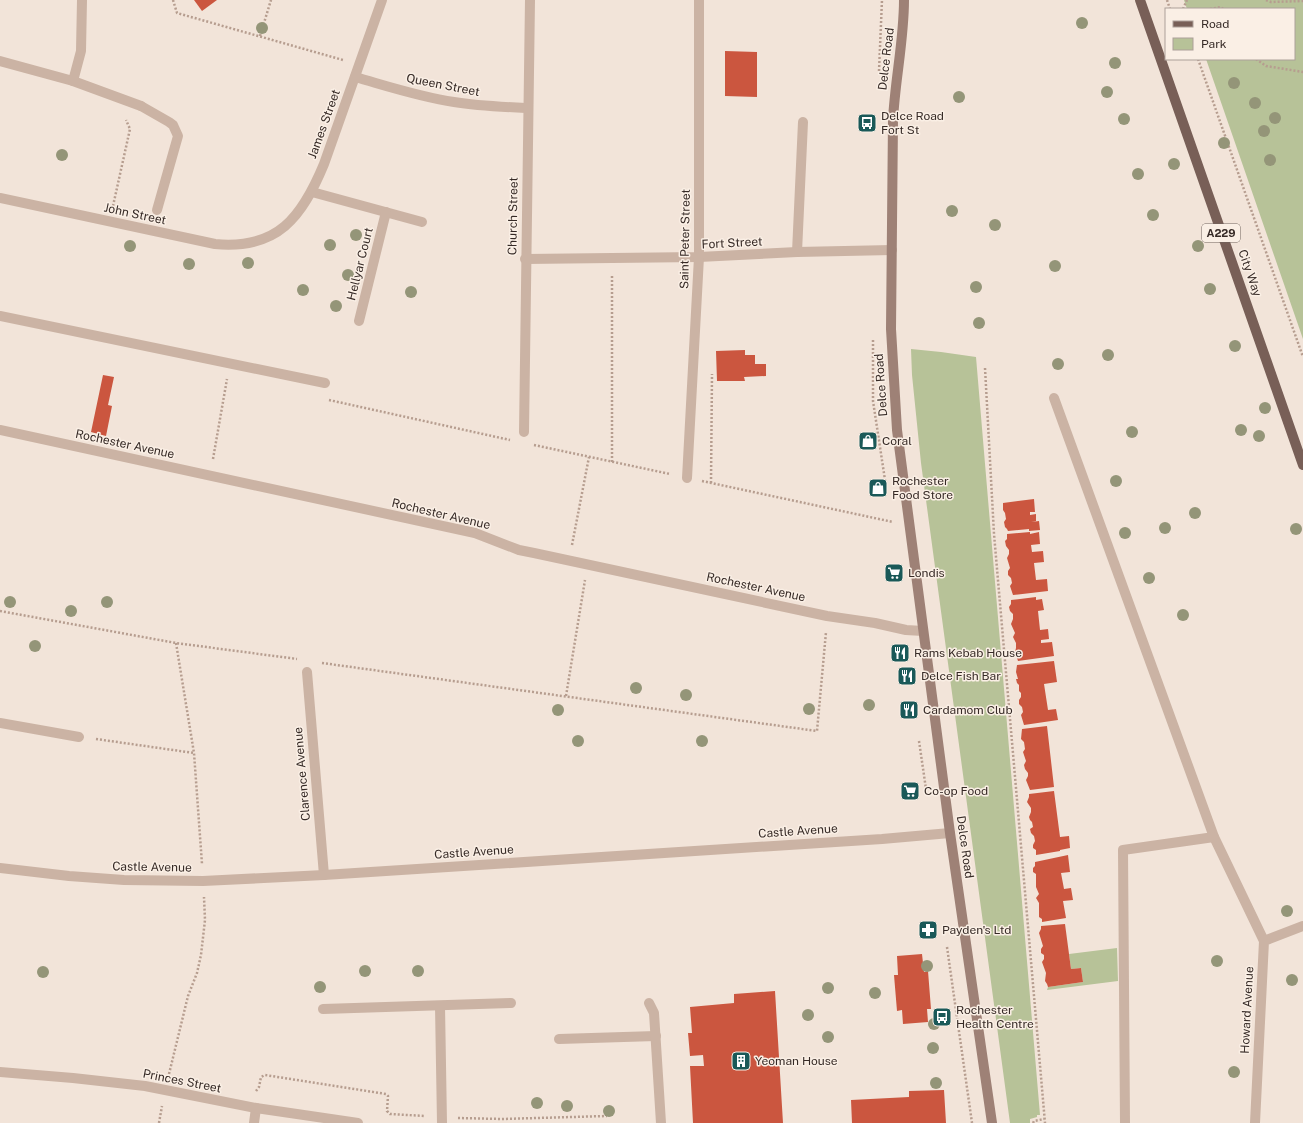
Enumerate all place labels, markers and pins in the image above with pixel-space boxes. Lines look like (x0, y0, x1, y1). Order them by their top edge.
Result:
place label: Delce Road Fort St (881, 109, 944, 137)
bus stop icon: Delce Road Fort St (856, 112, 878, 134)
shop icon: Coral (857, 430, 879, 452)
place label: Coral (882, 434, 912, 448)
place label: Rochester Food Store (892, 474, 953, 502)
shop icon: Rochester Food Store (867, 477, 889, 499)
supermarket icon: Londis (883, 562, 905, 584)
place label: Londis (908, 566, 945, 580)
restaurant icon: Rams Kebab House (889, 642, 911, 664)
place label: Rams Kebab House (914, 646, 1022, 660)
restaurant icon: Delce Fish Bar (896, 665, 918, 687)
place label: Delce Fish Bar (921, 669, 1001, 683)
restaurant icon: Cardamom Club (898, 699, 920, 721)
place label: Cardamom Club (923, 703, 1013, 717)
supermarket icon: Co-op Food (899, 780, 921, 802)
place label: Co-op Food (924, 784, 988, 798)
pharmacy icon: Payden's Ltd (917, 919, 939, 941)
place label: Payden's Ltd (942, 923, 1012, 937)
place label: Rochester Health Centre (956, 1003, 1034, 1031)
bus stop icon: Rochester Health Centre (931, 1006, 953, 1028)
building icon: Yeoman House (730, 1050, 752, 1072)
place label: Yeoman House (755, 1054, 838, 1068)

